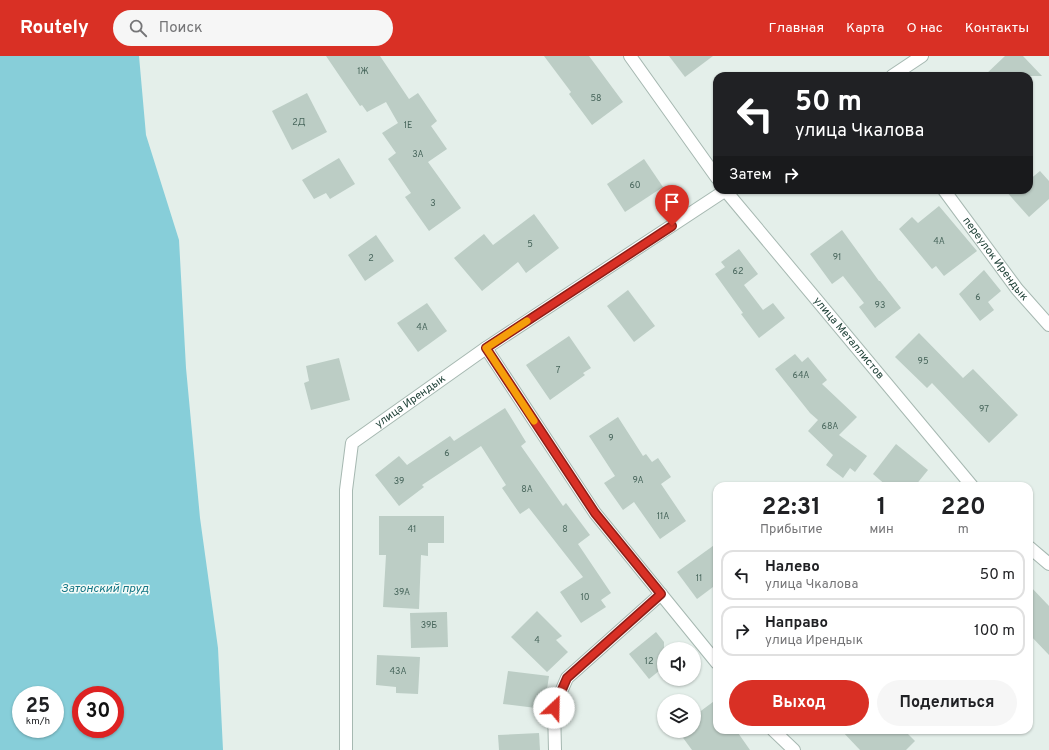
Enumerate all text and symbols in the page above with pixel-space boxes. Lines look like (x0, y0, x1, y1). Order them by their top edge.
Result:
search box (113, 10, 393, 46)
text: Routely (20, 16, 89, 40)
icon: search (127, 17, 149, 39)
text: Поиск (159, 19, 203, 38)
text: Главная (769, 20, 824, 37)
text: Карта (846, 20, 884, 37)
text: О нас (906, 20, 943, 37)
text: Контакты (965, 20, 1029, 37)
house number: 1Ж (357, 66, 369, 77)
text: 50 m (795, 85, 862, 121)
icon: left (729, 88, 781, 140)
house number: 58 (590, 93, 602, 104)
house number: 2Д (292, 117, 306, 128)
house number: 1Е (404, 120, 412, 131)
text: улица Чкалова (795, 120, 924, 143)
house number: 3А (412, 149, 424, 160)
icon: right (780, 164, 802, 186)
text: Затем (729, 166, 772, 185)
house number: 60 (629, 180, 641, 191)
pin (655, 185, 689, 226)
icon: arrive (661, 191, 683, 213)
house number: 3 (430, 198, 436, 209)
street label: переулок Ирендык (959, 214, 1031, 304)
house number: 4А (933, 236, 945, 247)
house number: 5 (527, 239, 533, 250)
house number: 91 (833, 252, 841, 263)
house number: 2 (368, 253, 374, 264)
house number: 62 (733, 266, 743, 277)
house number: 6 (975, 292, 981, 303)
street label: улица Металлистов (810, 294, 887, 382)
house number: 93 (875, 300, 885, 311)
house number: 4А (416, 322, 428, 333)
house number: 95 (918, 356, 928, 367)
house number: 7 (556, 365, 561, 376)
house number: 64А (793, 370, 809, 381)
street label: улица Ирендык (372, 372, 448, 431)
house number: 97 (979, 404, 989, 415)
house number: 68А (822, 421, 838, 432)
house number: 9 (608, 433, 614, 444)
house number: 6 (444, 448, 450, 459)
house number: 9А (632, 475, 644, 486)
house number: 39 (394, 476, 404, 487)
house number: 8А (521, 484, 533, 495)
text: 22:31 (762, 493, 821, 523)
text: 1 (877, 493, 886, 523)
text: 220 (941, 493, 986, 523)
house number: 11А (657, 511, 669, 522)
text: Прибытие (760, 522, 822, 538)
text: мин (869, 522, 894, 538)
text: m (958, 522, 969, 538)
house number: 41 (408, 524, 416, 535)
house number: 8 (562, 524, 568, 535)
text: Налево (765, 558, 820, 577)
icon: left (731, 564, 753, 586)
text: 50 m (980, 566, 1015, 585)
house number: 11 (696, 573, 702, 584)
text: улица Чкалова (765, 577, 858, 593)
water label: Затонский пруд (61, 581, 149, 597)
house number: 39А (394, 587, 410, 598)
house number: 10 (580, 592, 590, 603)
text: Направо (765, 614, 828, 633)
house number: 39Б (421, 620, 437, 631)
icon: right (731, 620, 753, 642)
text: 100 m (974, 622, 1015, 641)
text: улица Ирендык (765, 633, 863, 649)
house number: 4 (534, 635, 540, 646)
map controls (657, 642, 701, 738)
button: sound (657, 642, 701, 686)
house number: 12 (645, 656, 653, 667)
house number: 43А (389, 666, 407, 677)
button: Выход (729, 680, 869, 726)
button: Поделиться (877, 680, 1017, 726)
speed limit sign: 30 (72, 686, 124, 738)
position arrow (533, 687, 575, 729)
text: 25 (26, 694, 50, 720)
button: layers (657, 694, 701, 738)
text: km/h (26, 715, 50, 728)

